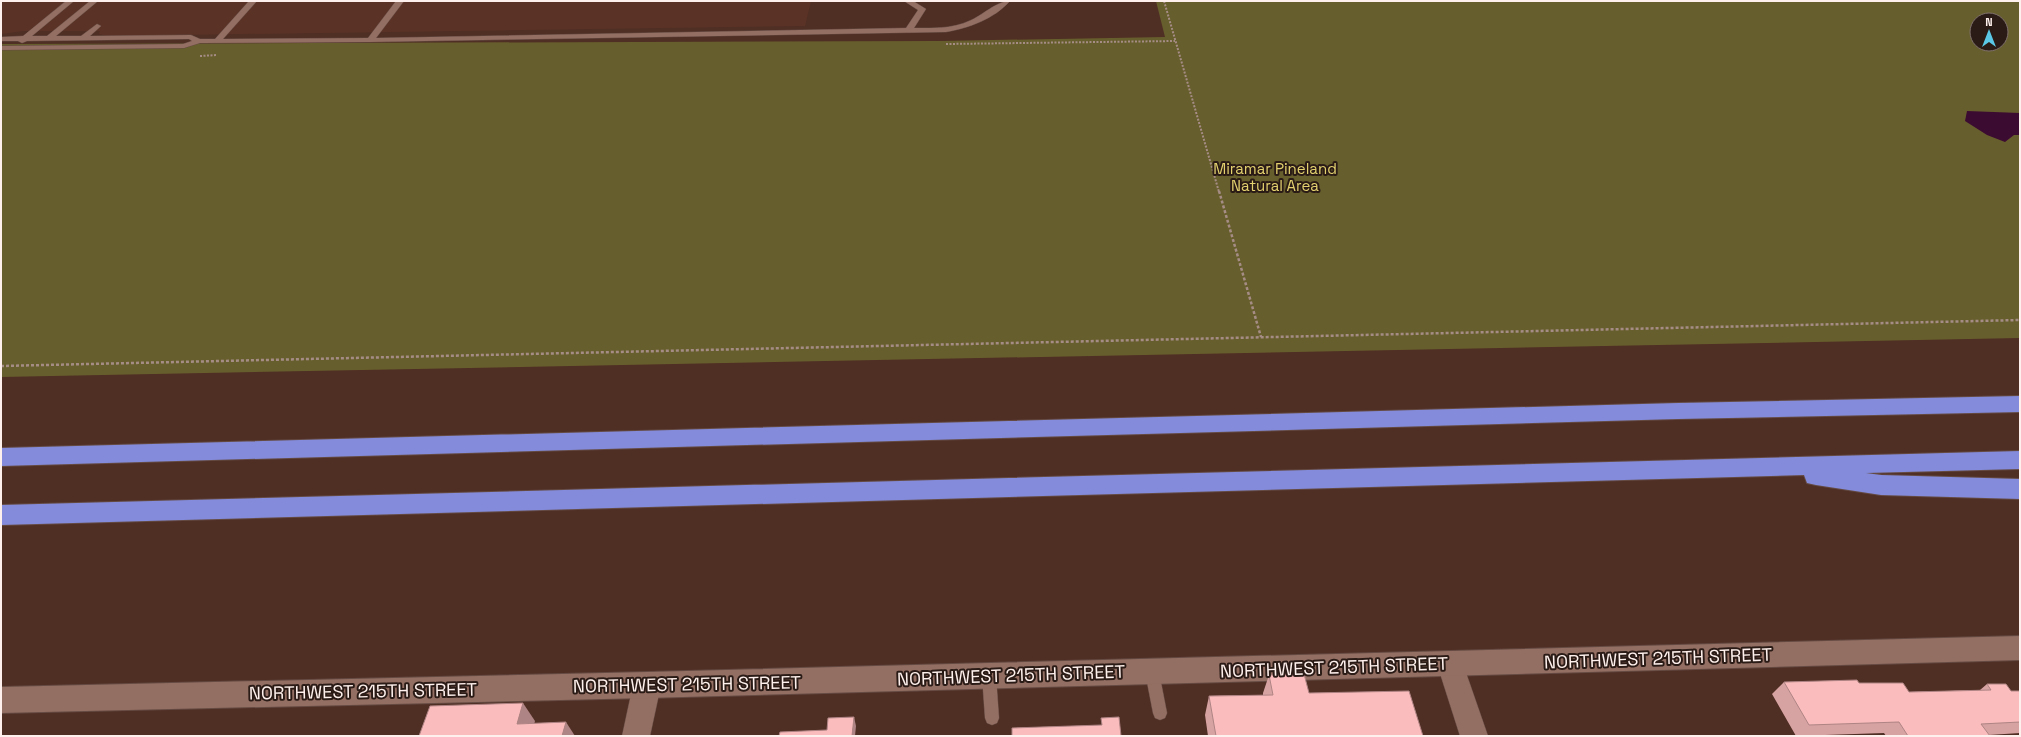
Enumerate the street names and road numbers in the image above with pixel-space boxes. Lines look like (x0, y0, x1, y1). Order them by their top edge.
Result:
street label: NORTHWEST 215TH STREET (1544, 643, 1773, 673)
street label: NORTHWEST 215TH STREET (1220, 652, 1449, 682)
street label: NORTHWEST 215TH STREET (897, 660, 1126, 690)
street label: NORTHWEST 215TH STREET (573, 671, 802, 697)
street label: NORTHWEST 215TH STREET (249, 678, 478, 704)

